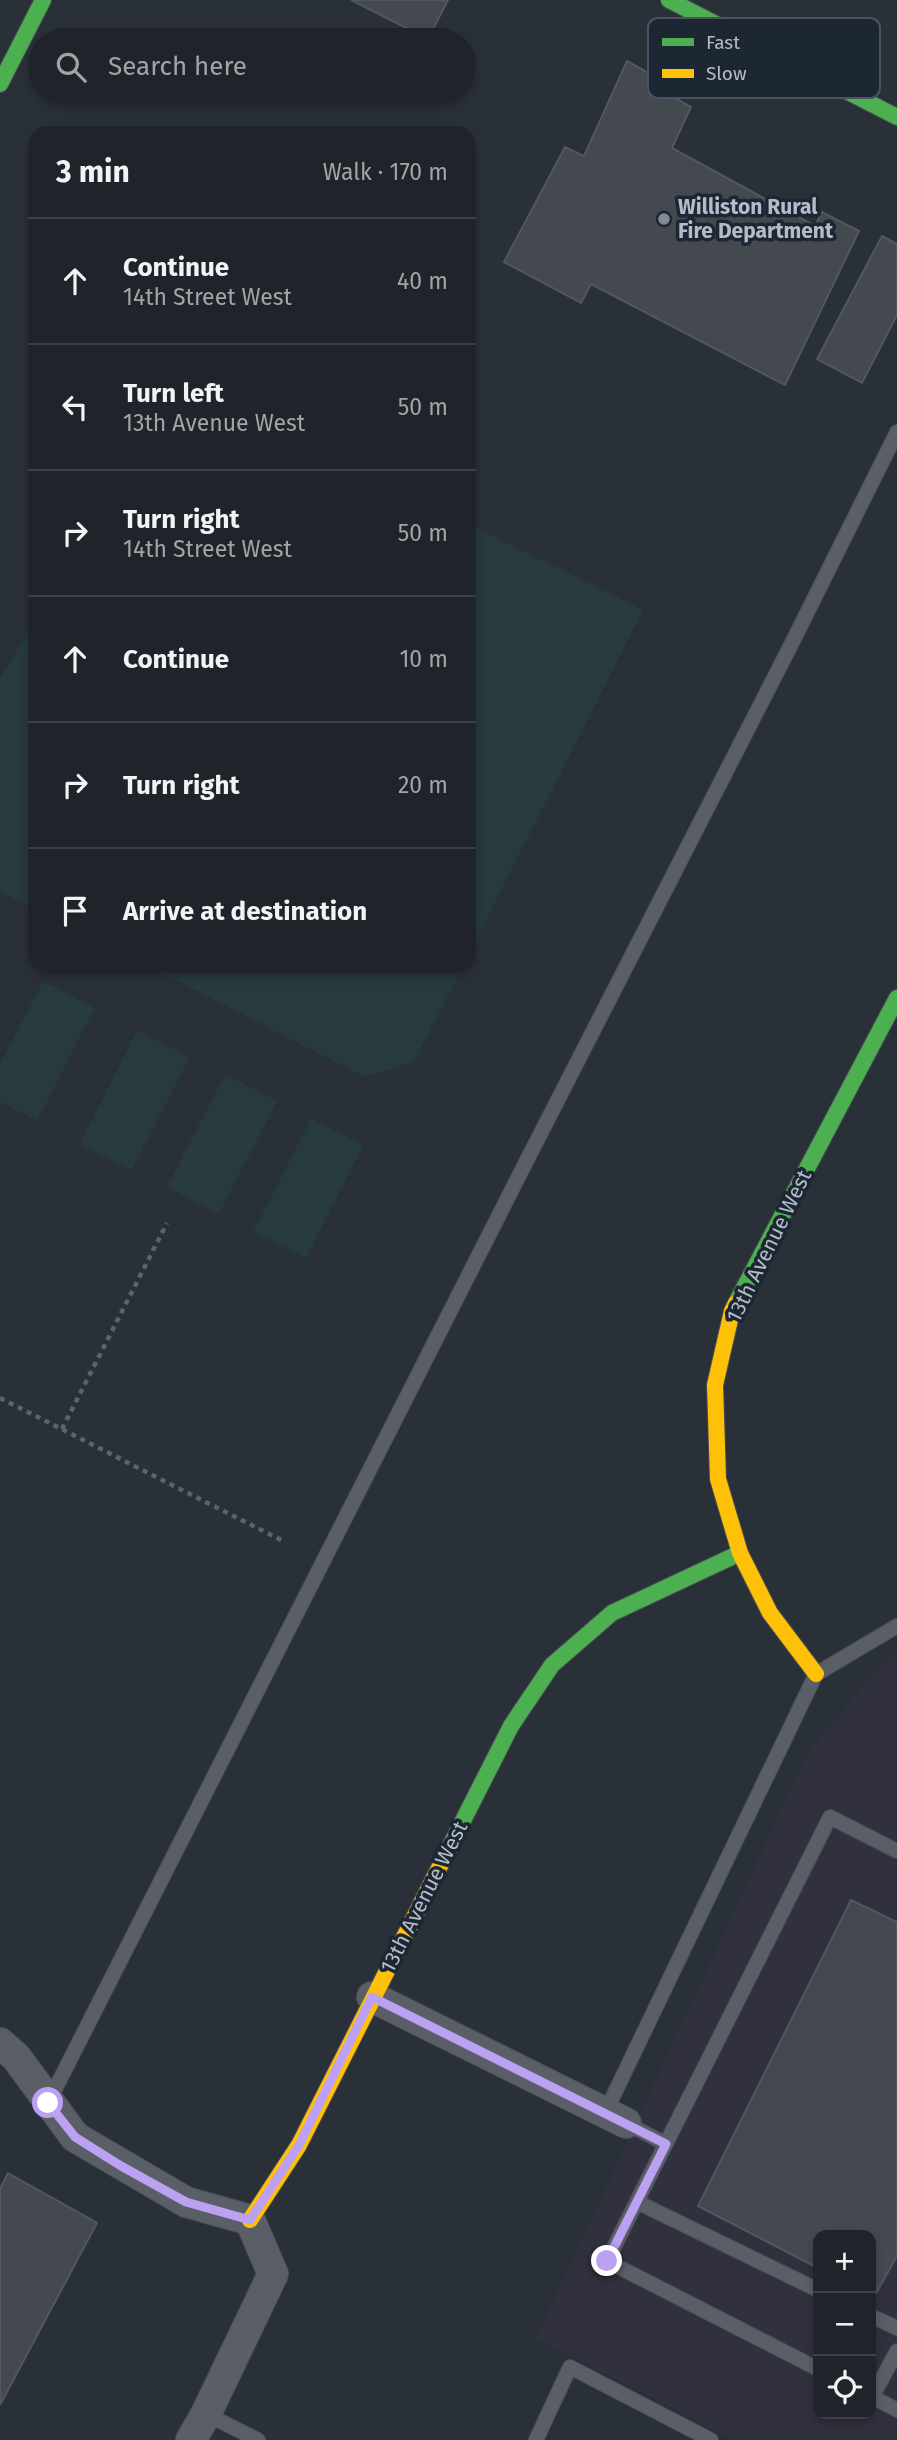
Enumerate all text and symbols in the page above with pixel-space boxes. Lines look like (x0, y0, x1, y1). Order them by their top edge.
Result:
legend (648, 18, 880, 98)
search box (28, 28, 476, 105)
text: Fast (706, 31, 740, 54)
icon: search (52, 48, 90, 86)
text: Search here (108, 51, 247, 82)
text: Slow (706, 62, 747, 85)
text: 3 min (56, 154, 130, 190)
text: Walk · 170 m (323, 158, 448, 186)
place label: Williston Rural Fire Department (678, 194, 834, 244)
marker: Williston Rural Fire Department (656, 211, 672, 227)
text: Continue (123, 252, 229, 283)
icon: ahead (56, 262, 94, 300)
text: 40 m (397, 267, 448, 295)
text: 14th Street West (123, 283, 292, 311)
text: Turn left (123, 378, 224, 409)
icon: left (56, 388, 94, 426)
text: 50 m (398, 393, 448, 421)
text: 13th Avenue West (123, 409, 305, 437)
text: Turn right (123, 504, 240, 535)
icon: right (56, 514, 94, 552)
text: 50 m (398, 519, 448, 547)
text: 14th Street West (123, 535, 292, 563)
icon: ahead (56, 640, 94, 678)
text: Continue (123, 644, 229, 675)
text: 10 m (399, 645, 448, 673)
icon: right (56, 766, 94, 804)
text: Turn right (123, 770, 240, 801)
text: 20 m (398, 771, 448, 799)
icon: arrive (56, 892, 94, 930)
text: Arrive at destination (123, 896, 367, 927)
street label: 13th Avenue West (721, 1165, 817, 1326)
street label: 13th Avenue West (375, 1817, 474, 1977)
route start (32, 2087, 63, 2118)
map controls (813, 2230, 876, 2419)
button: + (813, 2230, 876, 2293)
route end (591, 2245, 622, 2276)
button: − (813, 2293, 876, 2356)
button: locate (813, 2356, 876, 2419)

